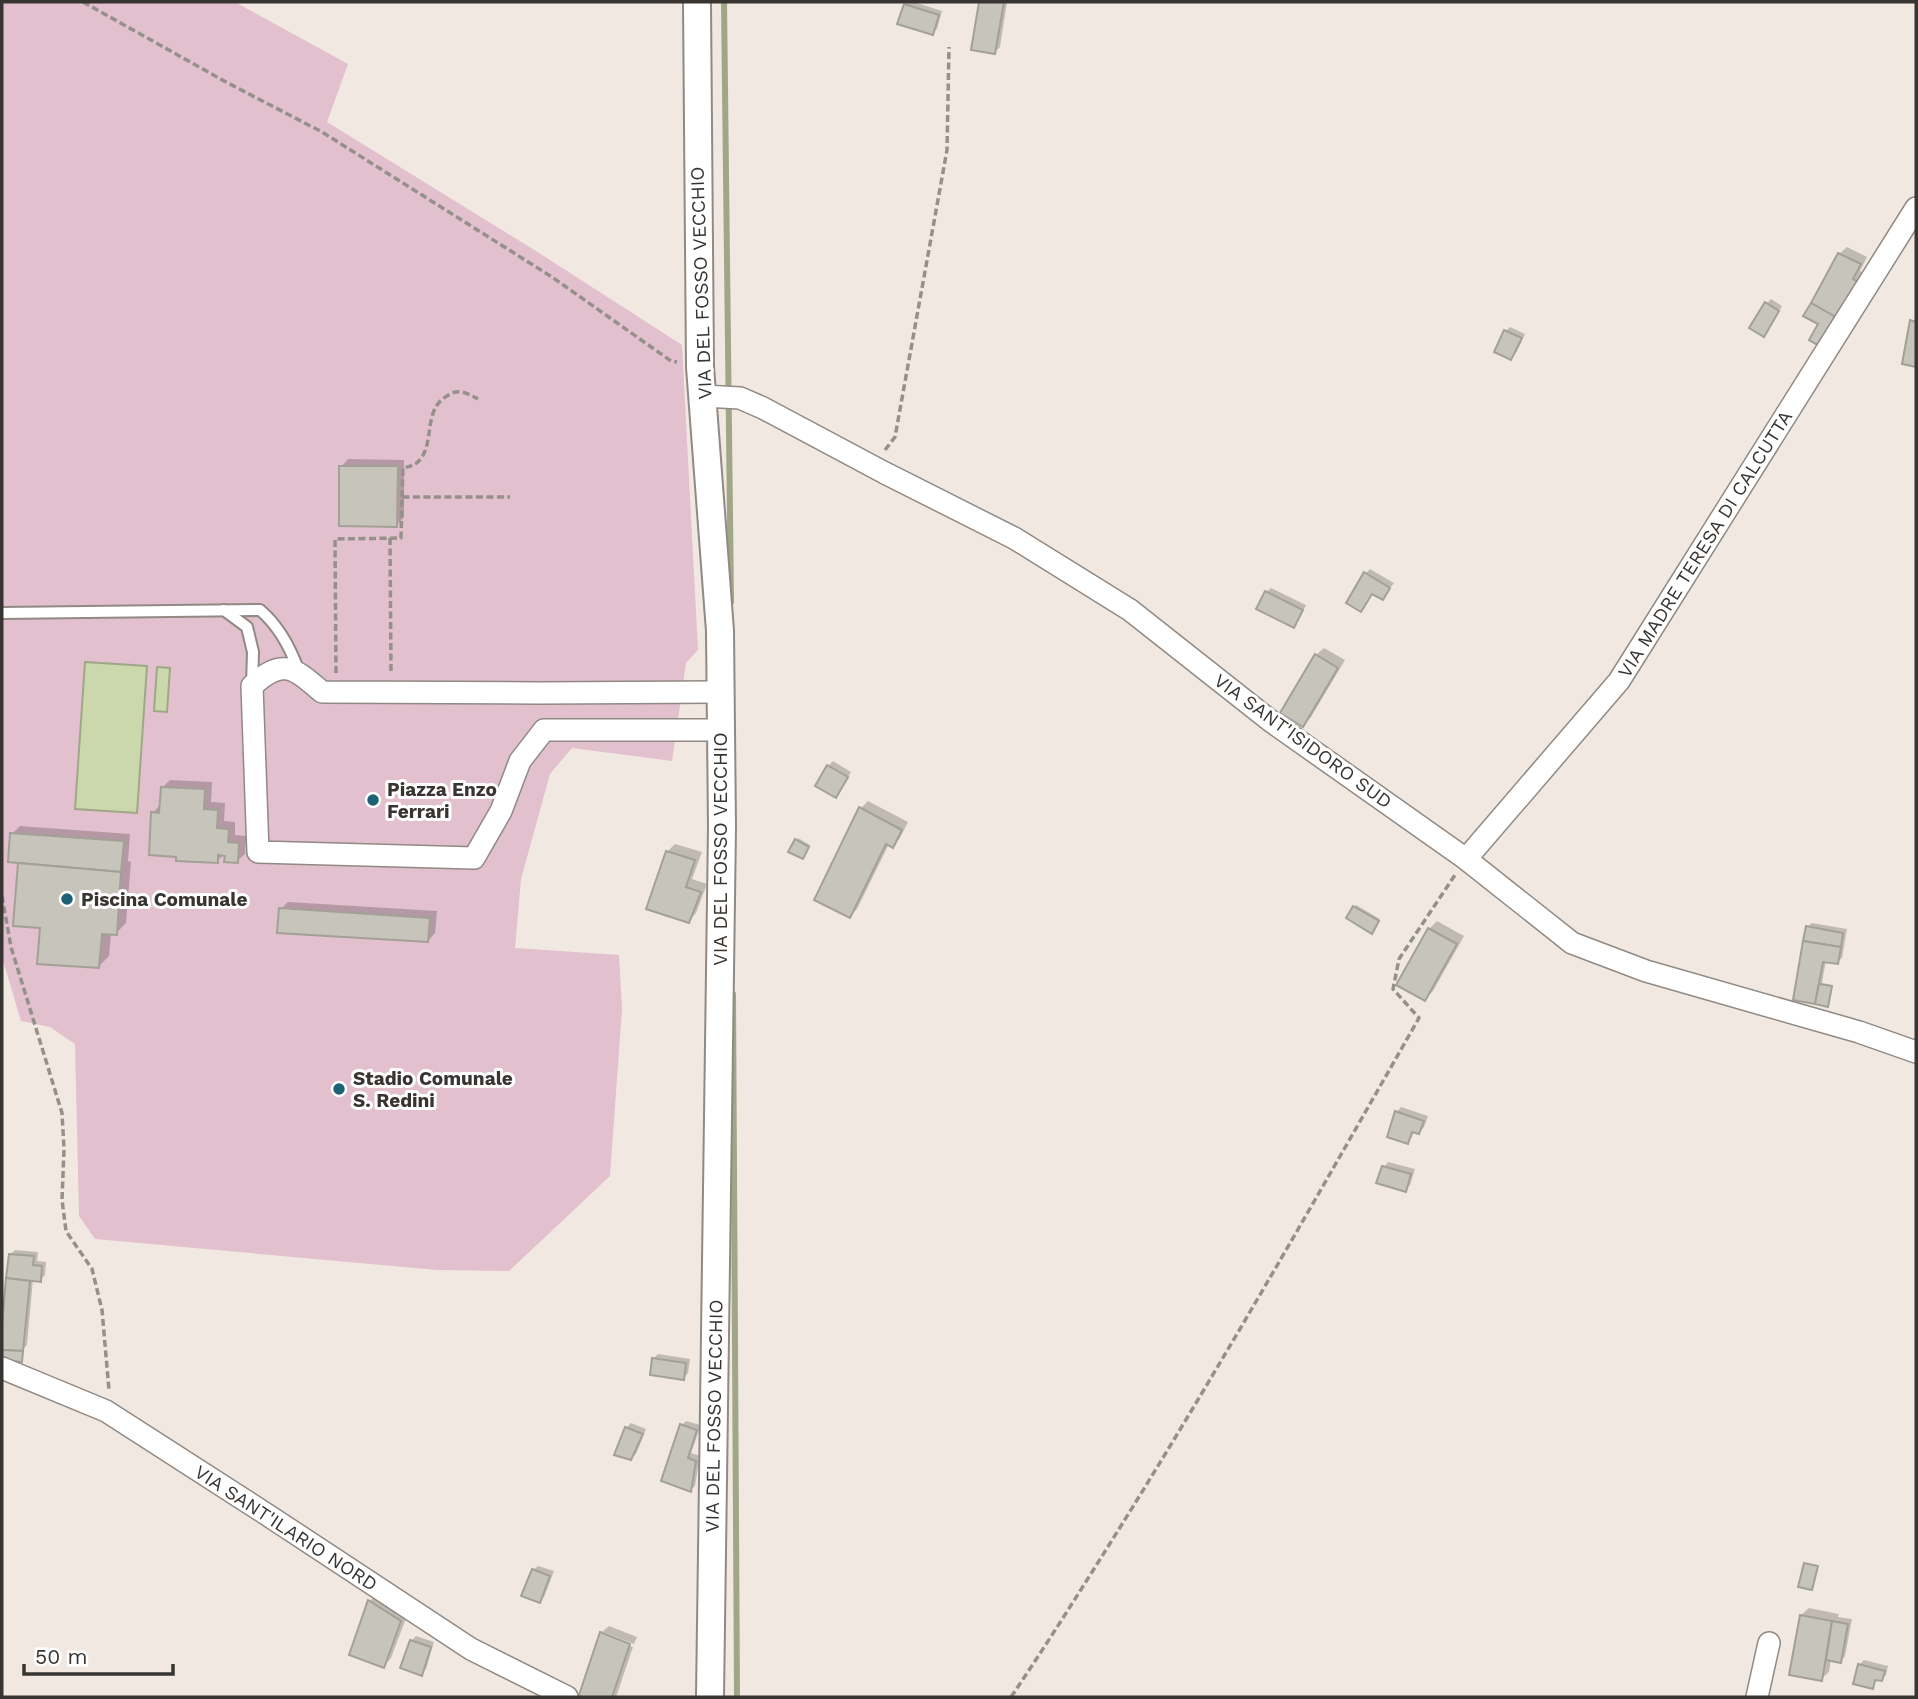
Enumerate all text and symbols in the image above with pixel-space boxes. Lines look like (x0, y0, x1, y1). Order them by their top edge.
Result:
street label: VIA DEL FOSSO VECCHIO (685, 166, 717, 400)
street label: VIA MADRE TERESA DI CALCUTTA (1613, 406, 1797, 682)
street label: VIA SANT'ISIDORO SUD (1209, 669, 1397, 813)
street label: VIA DEL FOSSO VECCHIO (709, 732, 732, 966)
place label: Piazza Enzo Ferrari (387, 778, 497, 823)
marker: Piazza Enzo Ferrari (365, 792, 381, 808)
place label: Piscina Comunale (81, 888, 248, 911)
marker: Piscina Comunale (59, 891, 75, 907)
place label: Stadio Comunale S. Redini (353, 1067, 513, 1112)
marker: Stadio Comunale S. Redini (331, 1081, 347, 1097)
street label: VIA DEL FOSSO VECCHIO (700, 1299, 728, 1533)
street label: VIA SANT'ILARIO NORD (190, 1460, 382, 1596)
scale bar (24, 1632, 173, 1676)
text: 50 m (35, 1644, 87, 1669)

